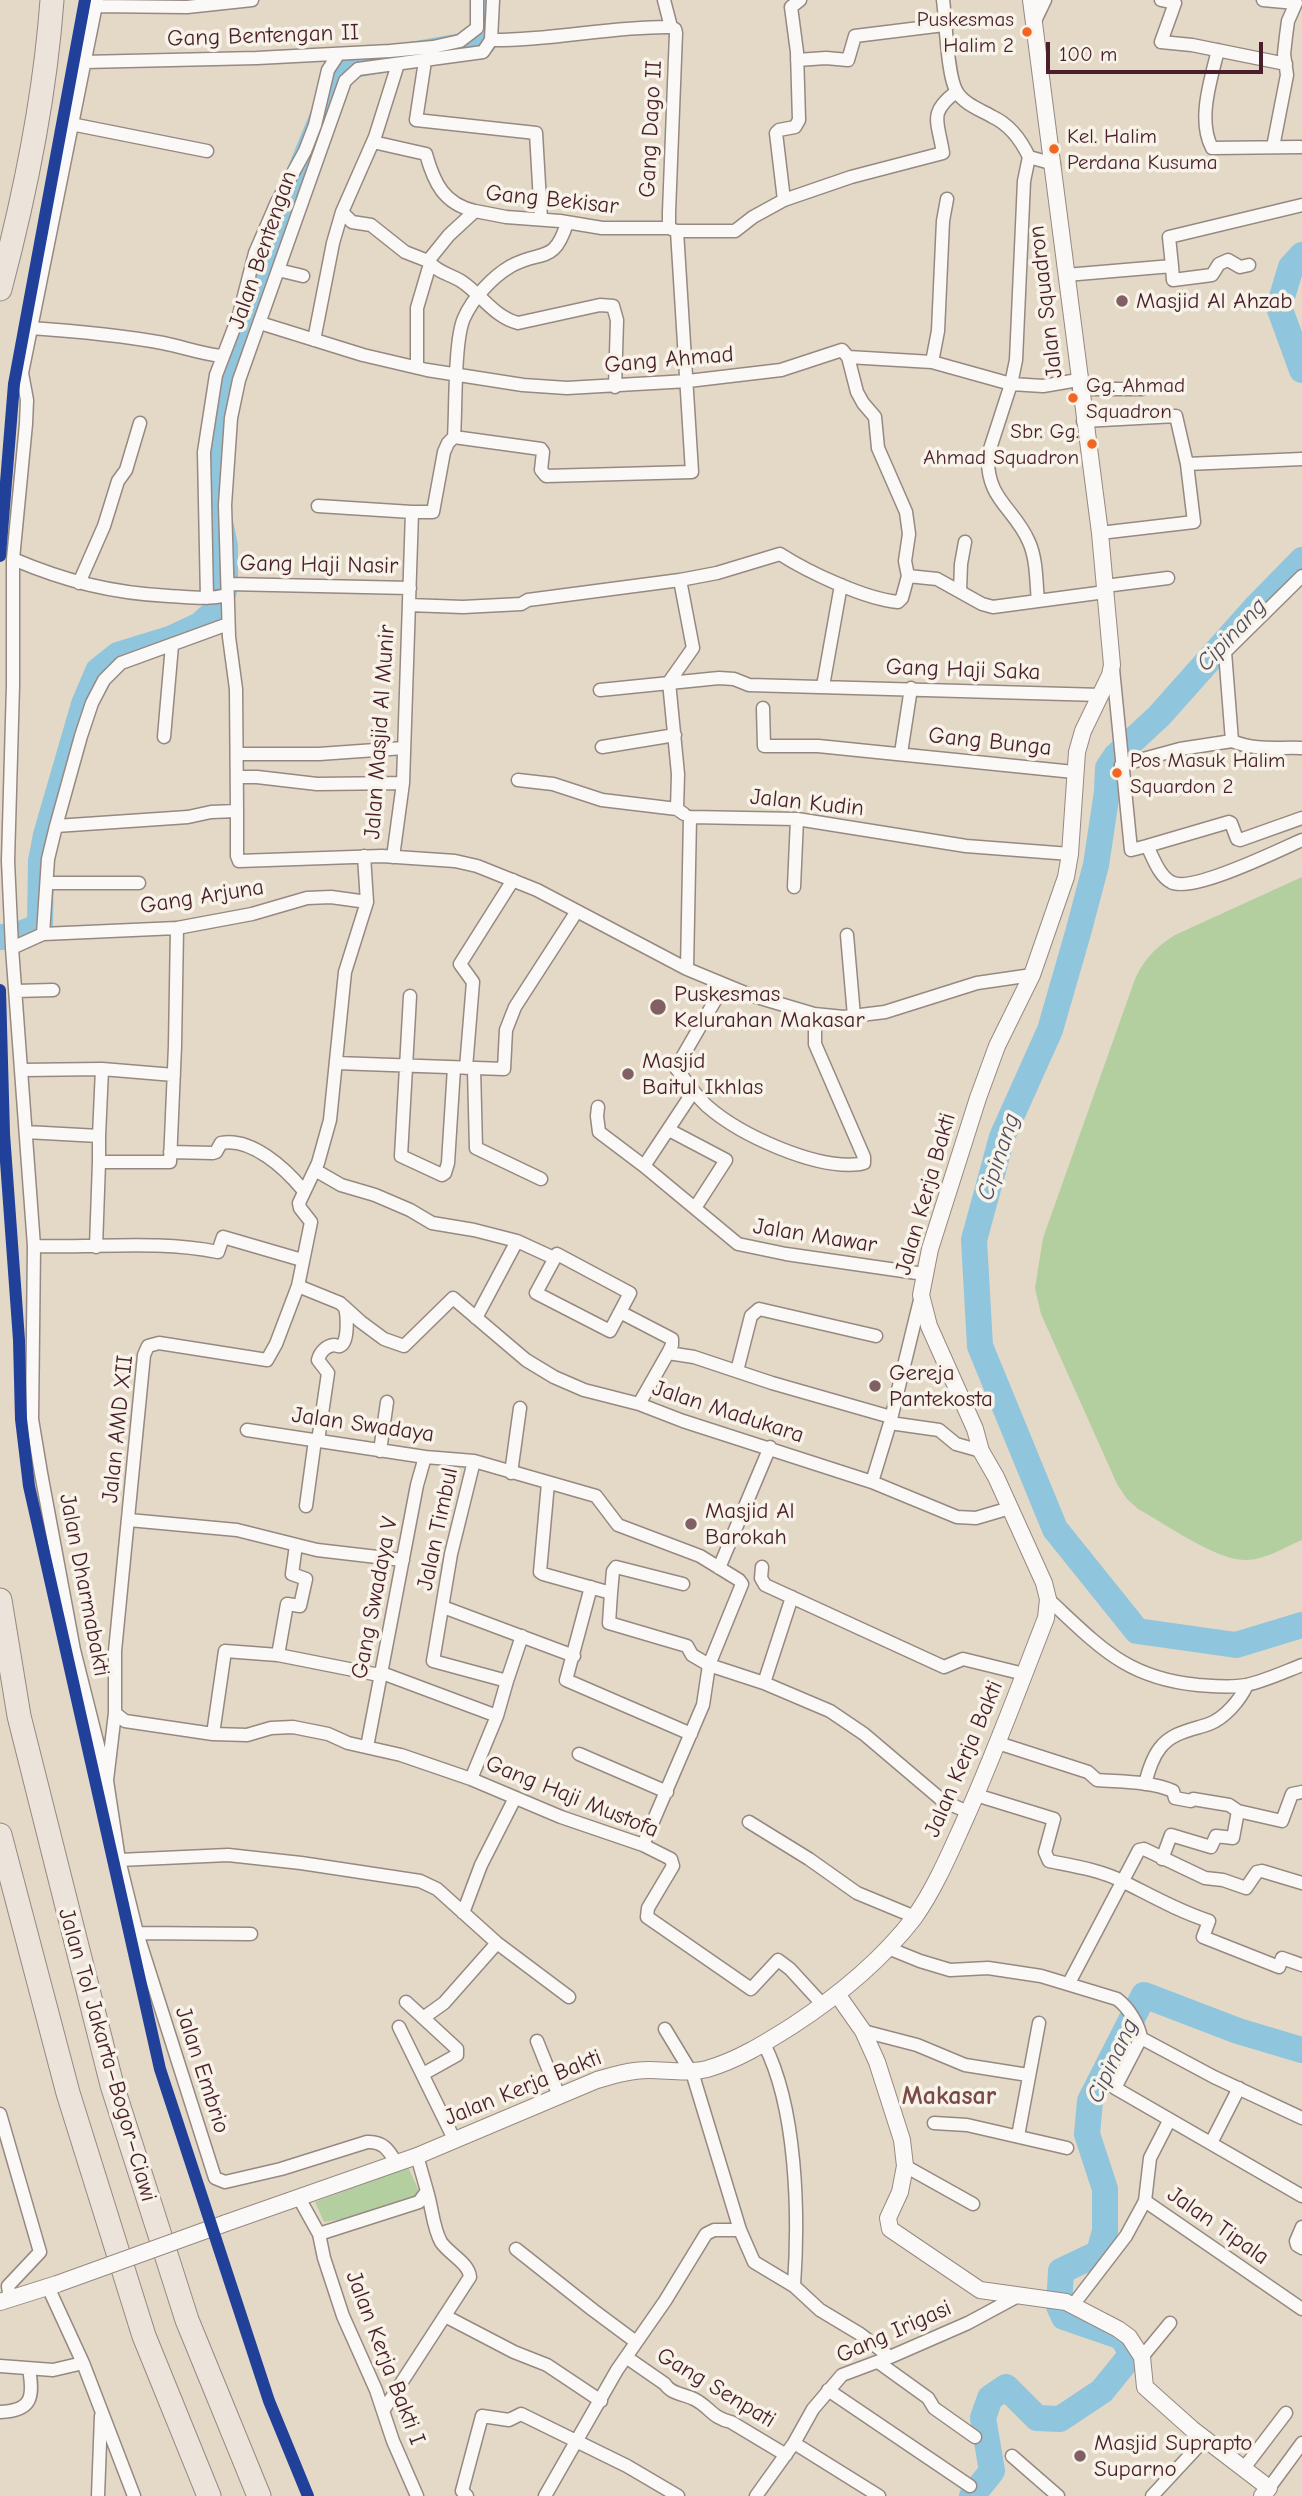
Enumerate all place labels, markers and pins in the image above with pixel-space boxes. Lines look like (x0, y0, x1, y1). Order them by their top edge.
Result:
place label: Puskesmas Halim 2 (917, 7, 1014, 57)
marker: Puskesmas Halim 2 (1020, 25, 1034, 39)
place label: Kel. Halim Perdana Kusuma (1067, 124, 1218, 174)
marker: Kel. Halim Perdana Kusuma (1047, 142, 1061, 156)
place label: Masjid Al Ahzab (1136, 287, 1293, 315)
marker: Masjid Al Ahzab (1114, 293, 1130, 309)
place label: Gg. Ahmad Squadron (1086, 373, 1185, 423)
marker: Gg. Ahmad Squadron (1066, 391, 1080, 405)
place label: Sbr. Gg. Ahmad Squadron (923, 419, 1079, 469)
marker: Sbr. Gg. Ahmad Squadron (1085, 437, 1099, 451)
place label: Pos Masuk Halim Squardon 2 (1130, 748, 1285, 798)
marker: Pos Masuk Halim Squardon 2 (1110, 766, 1124, 780)
place label: Puskesmas Kelurahan Makasar (674, 980, 865, 1034)
marker: Puskesmas Kelurahan Makasar (648, 997, 668, 1017)
place label: Masjid Baitul Ikhlas (642, 1047, 763, 1101)
marker: Masjid Baitul Ikhlas (620, 1066, 636, 1082)
place label: Gereja Pantekosta (889, 1359, 993, 1413)
marker: Gereja Pantekosta (867, 1378, 883, 1394)
place label: Masjid Al Barokah (705, 1497, 795, 1551)
marker: Masjid Al Barokah (683, 1516, 699, 1532)
place label: Masjid Suprapto Suparno (1094, 2429, 1253, 2483)
marker: Masjid Suprapto Suparno (1072, 2448, 1088, 2464)

